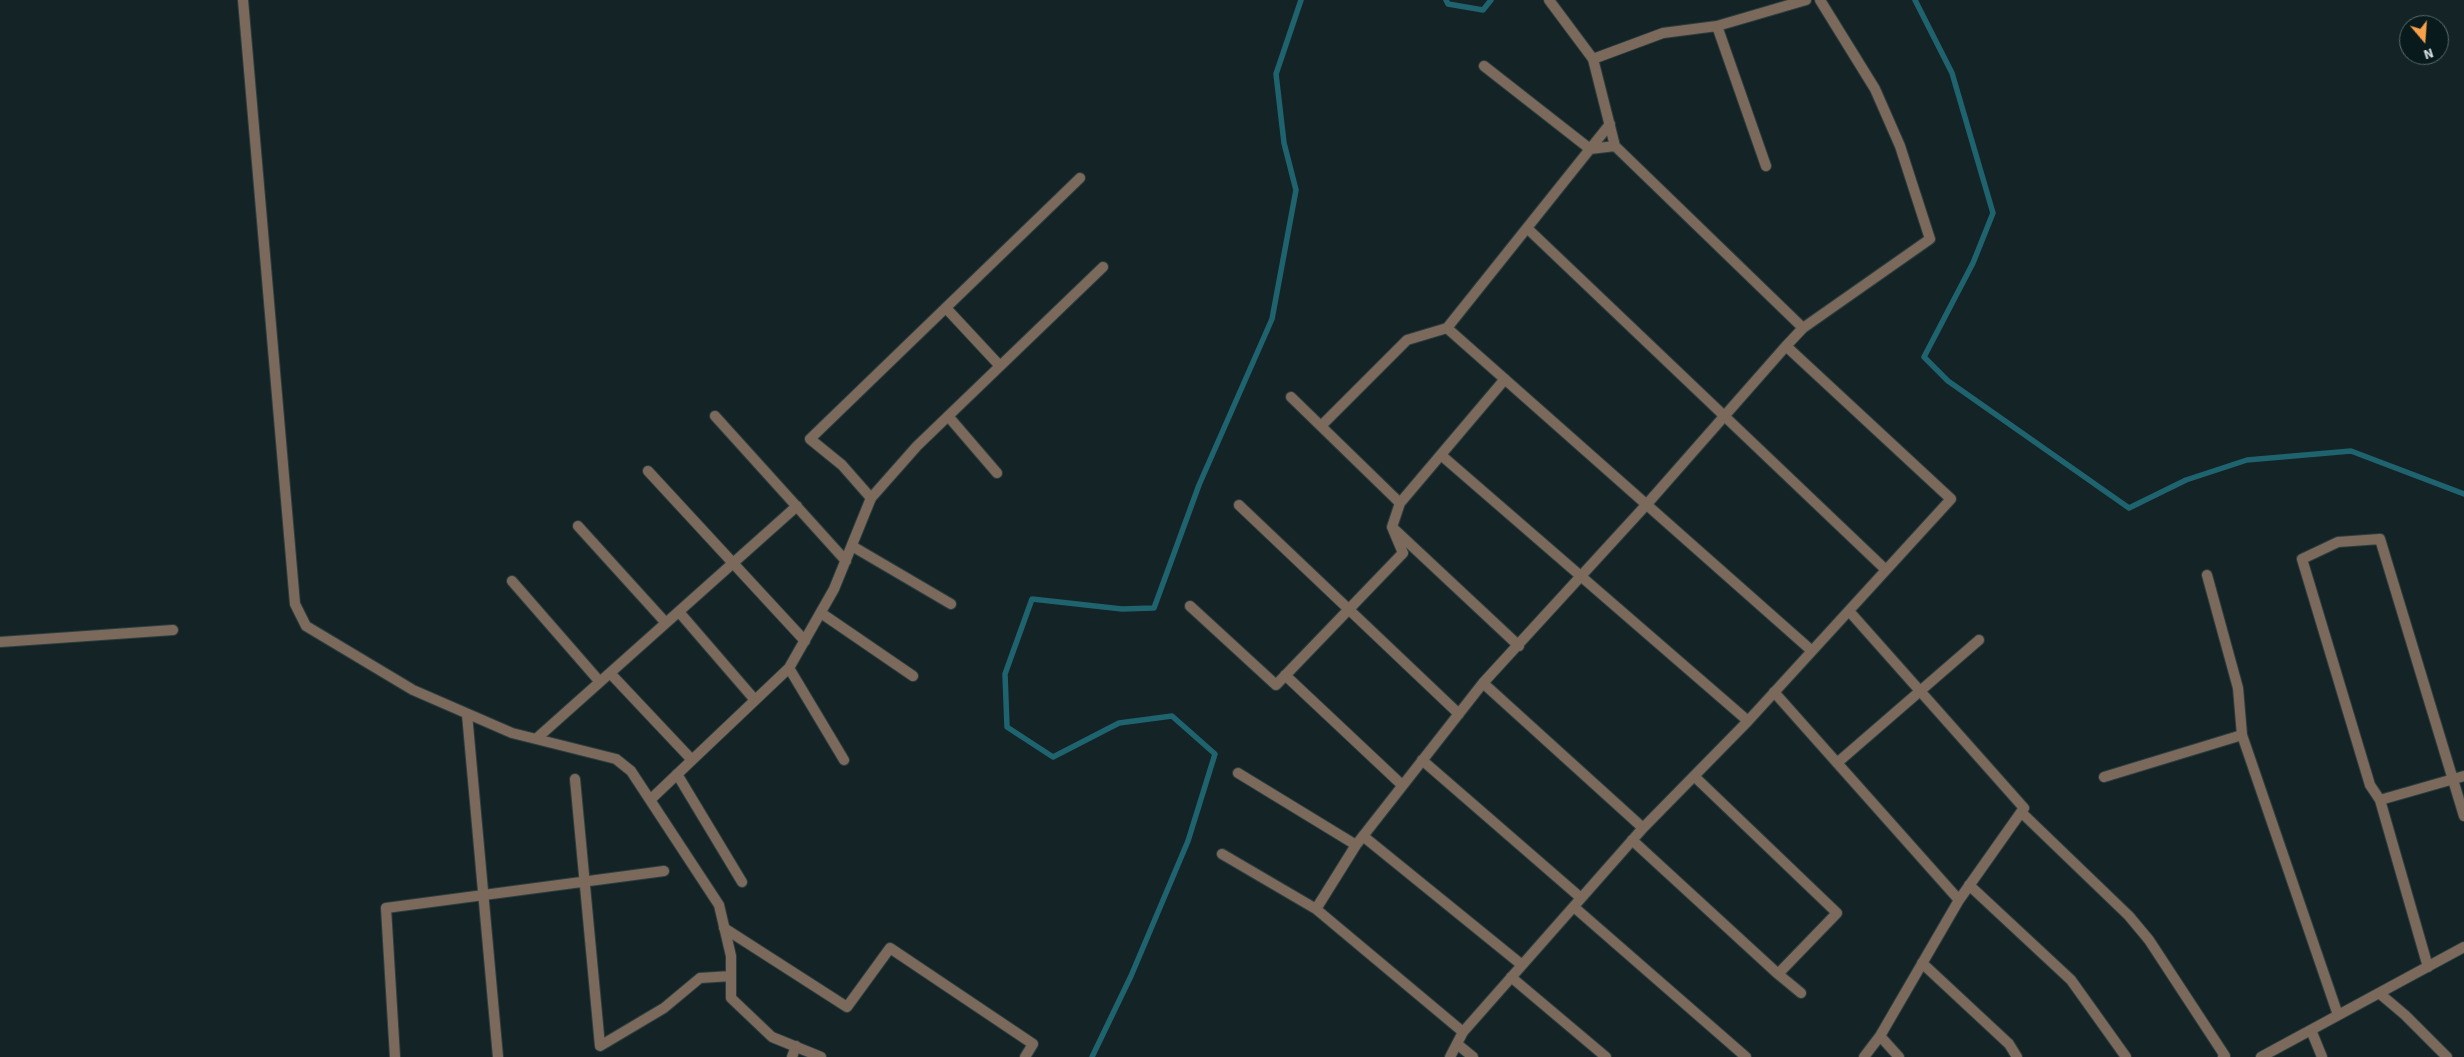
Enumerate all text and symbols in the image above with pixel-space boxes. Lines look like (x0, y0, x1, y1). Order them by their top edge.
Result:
north arrow (2399, 15, 2449, 65)
text: N (2421, 42, 2436, 64)

